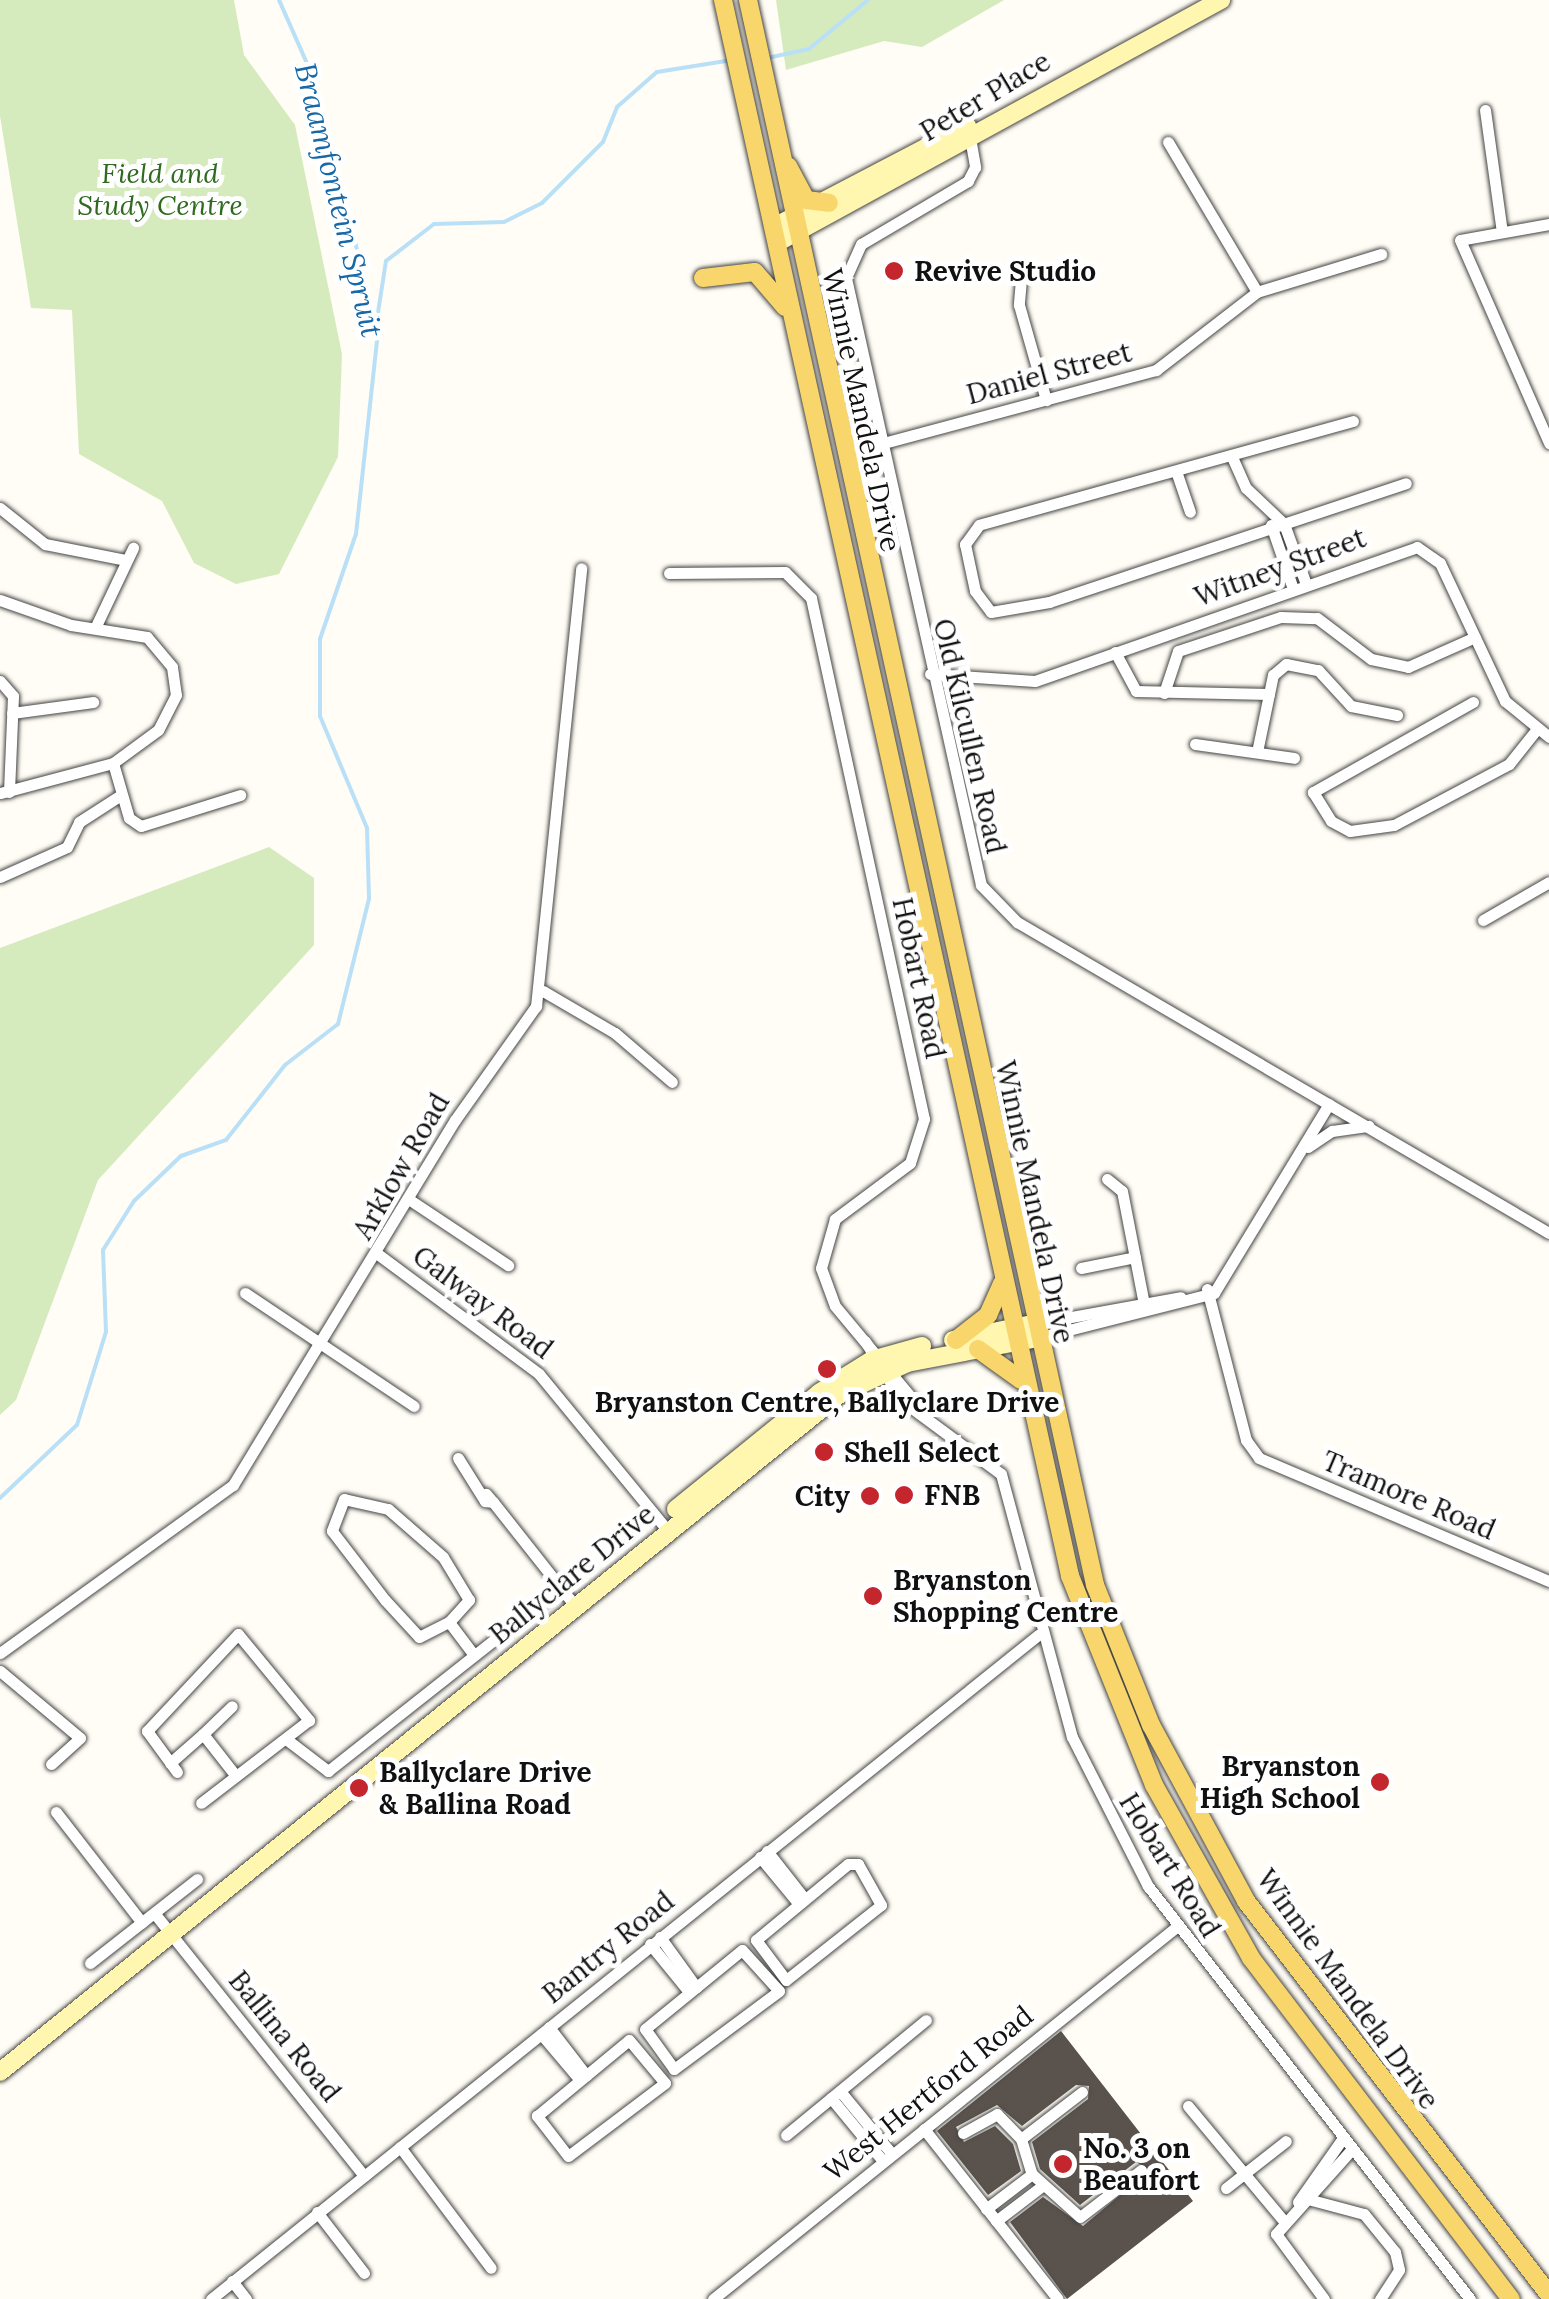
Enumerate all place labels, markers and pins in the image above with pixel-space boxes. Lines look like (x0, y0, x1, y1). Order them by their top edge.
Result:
place label: Revive Studio (914, 254, 1096, 288)
marker: Revive Studio (883, 260, 905, 282)
marker: Bryanston Centre, Ballyclare Drive (816, 1358, 838, 1380)
place label: Bryanston Centre, Ballyclare Drive (595, 1385, 1059, 1419)
place label: Shell Select (844, 1435, 1000, 1469)
marker: Shell Select (813, 1441, 835, 1463)
place label: FNB (924, 1478, 980, 1512)
place label: City (795, 1479, 850, 1513)
marker: FNB (893, 1484, 915, 1506)
marker: City (859, 1485, 881, 1507)
place label: Bryanston Shopping Centre (893, 1563, 1118, 1629)
marker: Bryanston Shopping Centre (862, 1585, 884, 1607)
place label: Bryanston High School (1199, 1749, 1360, 1815)
place label: Ballyclare Drive & Ballina Road (379, 1755, 591, 1821)
marker: Bryanston High School (1369, 1771, 1391, 1793)
marker: Ballyclare Drive & Ballina Road (348, 1777, 370, 1799)
place label: No. 3 on Beaufort (1083, 2131, 1200, 2197)
marker: No. 3 on Beaufort (1052, 2153, 1074, 2175)

